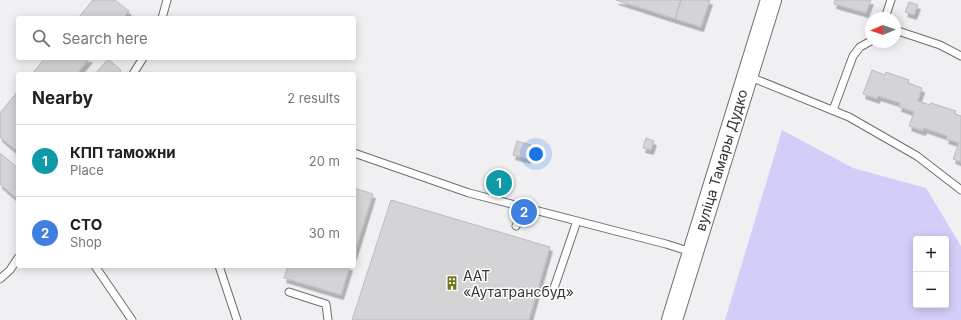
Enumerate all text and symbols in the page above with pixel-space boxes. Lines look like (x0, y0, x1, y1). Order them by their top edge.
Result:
north arrow (865, 12, 901, 48)
search box (16, 16, 356, 60)
icon: search (30, 27, 52, 49)
text: Search here (62, 29, 148, 48)
street label: вуліца Тамары Дудко (691, 87, 751, 233)
text: Nearby (32, 88, 93, 108)
text: 2 results (287, 90, 340, 106)
text: КПП таможни (70, 143, 176, 162)
your location (526, 144, 546, 164)
text: 1 (42, 153, 48, 169)
text: 20 m (309, 153, 340, 169)
text: Place (70, 162, 104, 178)
pin: 1 (486, 168, 512, 198)
pin: 2 (511, 197, 537, 227)
text: СТО (70, 215, 102, 234)
text: 2 (41, 225, 49, 241)
text: 30 m (309, 225, 340, 241)
text: Shop (70, 234, 102, 250)
map controls (913, 236, 949, 308)
button: + (913, 236, 949, 272)
place label: ААТ «Аутатрансбуд» (463, 267, 574, 300)
button: − (913, 272, 949, 308)
building icon: ААТ «Аутатрансбуд» (444, 275, 460, 291)

